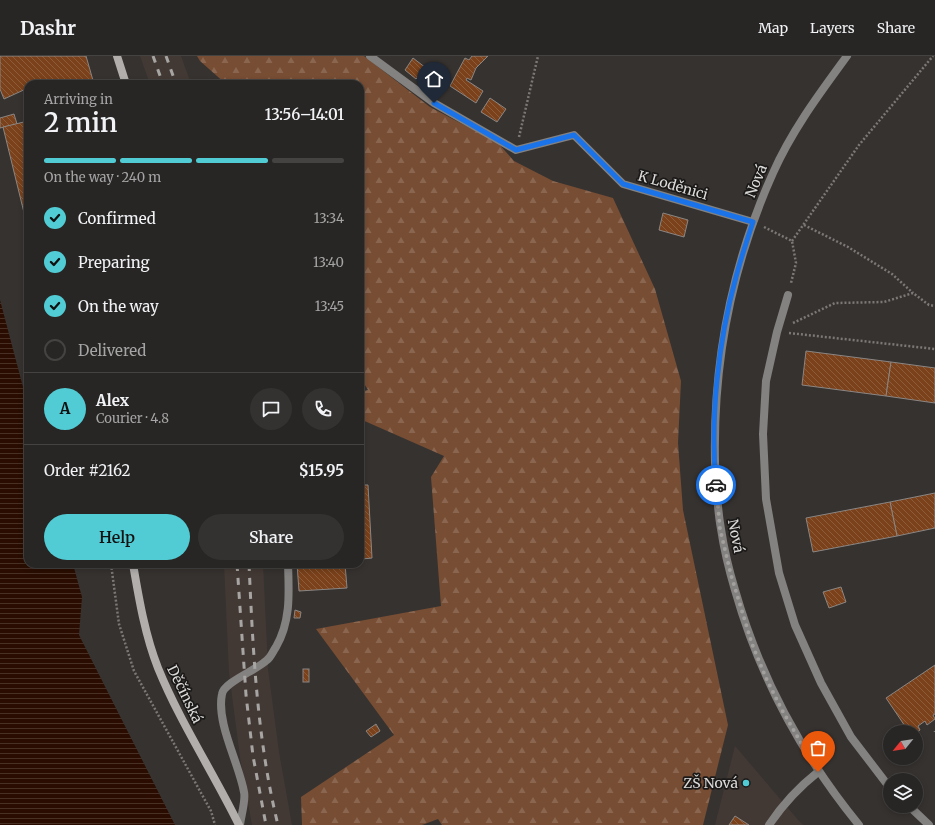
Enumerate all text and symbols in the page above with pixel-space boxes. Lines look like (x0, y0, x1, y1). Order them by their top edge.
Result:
text: Dashr (20, 16, 76, 40)
text: Map (758, 19, 788, 37)
text: Layers (810, 19, 855, 37)
text: Share (877, 19, 915, 37)
pin (417, 62, 451, 103)
icon: home (423, 68, 445, 90)
text: Arriving in (44, 91, 113, 108)
text: 13:56–14:01 (265, 105, 344, 124)
text: 2 min (44, 106, 117, 139)
street label: Nová (741, 161, 771, 200)
street label: K Loděnici (636, 166, 710, 204)
text: On the way · 240 m (44, 169, 161, 186)
icon: check (44, 207, 66, 229)
text: Confirmed (78, 209, 156, 228)
text: 13:34 (314, 210, 344, 227)
icon: check (44, 251, 66, 273)
text: Preparing (78, 253, 150, 272)
text: 13:40 (313, 254, 344, 271)
icon: check (44, 295, 66, 317)
text: On the way (78, 297, 159, 316)
text: 13:45 (315, 298, 344, 315)
text: Delivered (78, 341, 146, 360)
button: chat (250, 388, 292, 430)
button: phone (302, 388, 344, 430)
text: Alex (96, 391, 129, 410)
text: A (60, 399, 70, 418)
text: Courier · 4.8 (96, 410, 169, 427)
text: Order #2162 (44, 461, 130, 480)
text: $15.95 (299, 461, 344, 480)
courier (696, 465, 736, 505)
icon: car (705, 474, 727, 496)
button: Help (44, 514, 190, 560)
button: Share (198, 514, 344, 560)
street label: Nová (724, 517, 748, 555)
street label: Děčínská (163, 662, 207, 726)
north arrow (883, 725, 923, 765)
map controls (883, 725, 923, 813)
pin (801, 731, 835, 772)
icon: bag (807, 737, 829, 759)
button: layers (883, 773, 923, 813)
place label: ZŠ Nová (683, 774, 738, 792)
marker: ZŠ Nová (741, 778, 751, 788)

